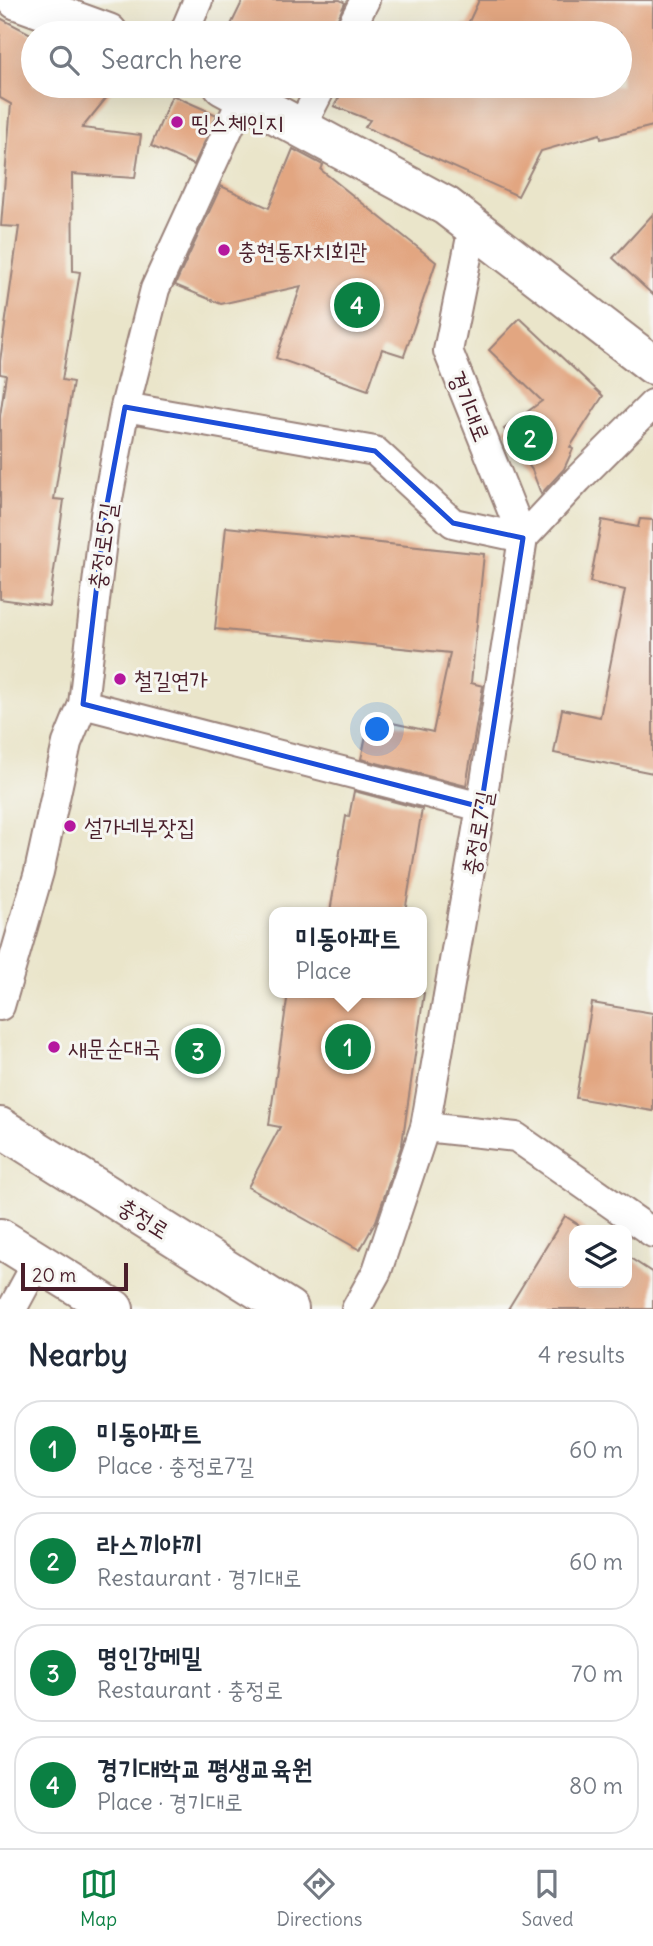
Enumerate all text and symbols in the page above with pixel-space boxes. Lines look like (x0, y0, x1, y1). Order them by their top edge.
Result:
search box (21, 21, 632, 98)
icon: search (45, 41, 83, 79)
text: Search here (101, 43, 242, 76)
place label: 띵스체인지 (191, 108, 284, 137)
marker: 띵스체인지 (169, 114, 185, 130)
place label: 충현동자치회관 (238, 236, 368, 265)
marker: 충현동자치회관 (216, 242, 232, 258)
pin: 4 (334, 279, 380, 331)
street label: 경기대로 (443, 366, 497, 446)
pin: 2 (507, 412, 553, 464)
street label: 충정로5길 (82, 501, 122, 591)
place label: 철길연가 (134, 665, 208, 694)
marker: 철길연가 (112, 671, 128, 687)
your location (360, 712, 394, 746)
street label: 충정로7길 (455, 788, 499, 878)
place label: 설가네부잣집 (84, 812, 195, 841)
marker: 설가네부잣집 (62, 818, 78, 834)
popup (269, 907, 427, 998)
text: 미동아파트 (296, 921, 400, 954)
text: Place (296, 956, 351, 985)
pin: 1 (325, 1021, 371, 1073)
pin: 3 (175, 1025, 221, 1077)
place label: 새문순대국 (68, 1033, 161, 1062)
marker: 새문순대국 (46, 1039, 62, 1055)
street label: 충정로 (113, 1191, 175, 1245)
map controls (569, 1225, 632, 1288)
button: layers (569, 1225, 632, 1288)
scale bar (21, 1260, 128, 1292)
text: 20 m (32, 1263, 76, 1287)
text: Nearby (28, 1336, 128, 1374)
text: 4 results (538, 1340, 625, 1369)
text: 미동아파트 (97, 1416, 202, 1449)
text: 1 (48, 1435, 58, 1464)
text: 60 m (569, 1435, 623, 1464)
text: Place · 충정로7길 (97, 1451, 254, 1480)
text: 라스끼야끼 (97, 1528, 202, 1561)
text: 2 (47, 1547, 59, 1576)
text: 60 m (569, 1547, 623, 1576)
text: Restaurant · 경기대로 (97, 1563, 301, 1592)
text: 명인강메밀 (97, 1640, 202, 1673)
text: 3 (46, 1659, 60, 1688)
text: 70 m (571, 1659, 623, 1688)
text: Restaurant · 충정로 (97, 1675, 283, 1704)
text: 경기대학교 평생교육원 (97, 1752, 312, 1785)
text: 4 (46, 1771, 60, 1800)
text: 80 m (569, 1771, 623, 1800)
text: Place · 경기대로 (97, 1787, 243, 1816)
tab: Map (80, 1865, 118, 1931)
tab: Directions (277, 1865, 362, 1931)
tab: Saved (521, 1865, 573, 1931)

